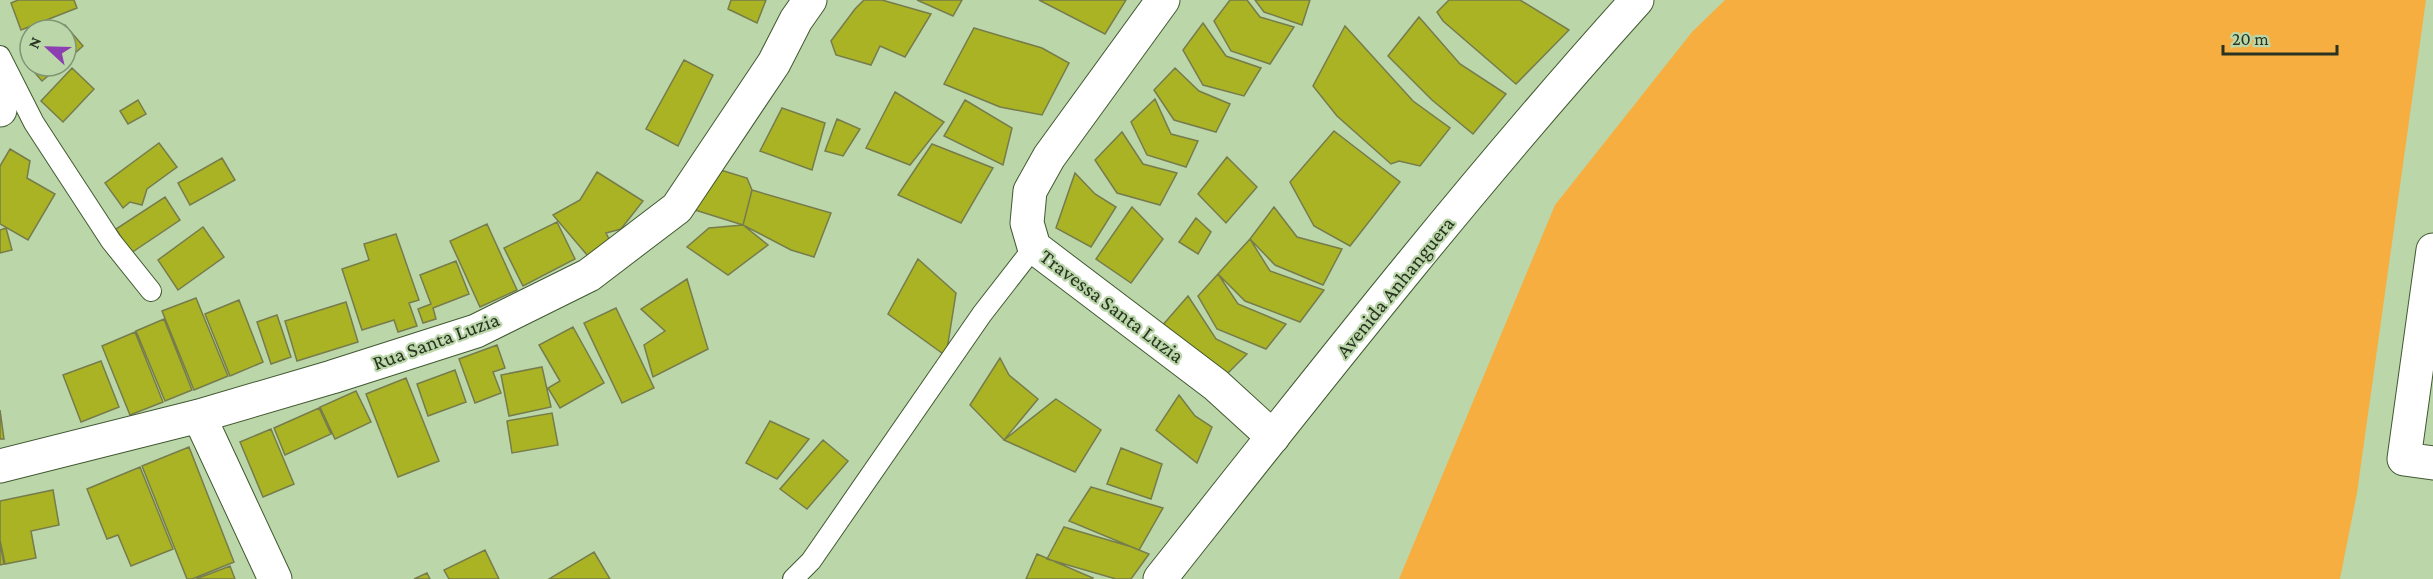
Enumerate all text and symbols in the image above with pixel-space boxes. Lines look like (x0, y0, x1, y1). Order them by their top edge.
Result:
north arrow (18, 18, 78, 78)
scale bar (2223, 18, 2337, 56)
text: 20 m (2232, 29, 2269, 49)
text: N (25, 34, 45, 51)
street label: Avenida Anhanguera (1331, 211, 1459, 362)
street label: Travessa Santa Luzia (1035, 244, 1189, 368)
street label: Rua Santa Luzia (369, 307, 503, 375)

